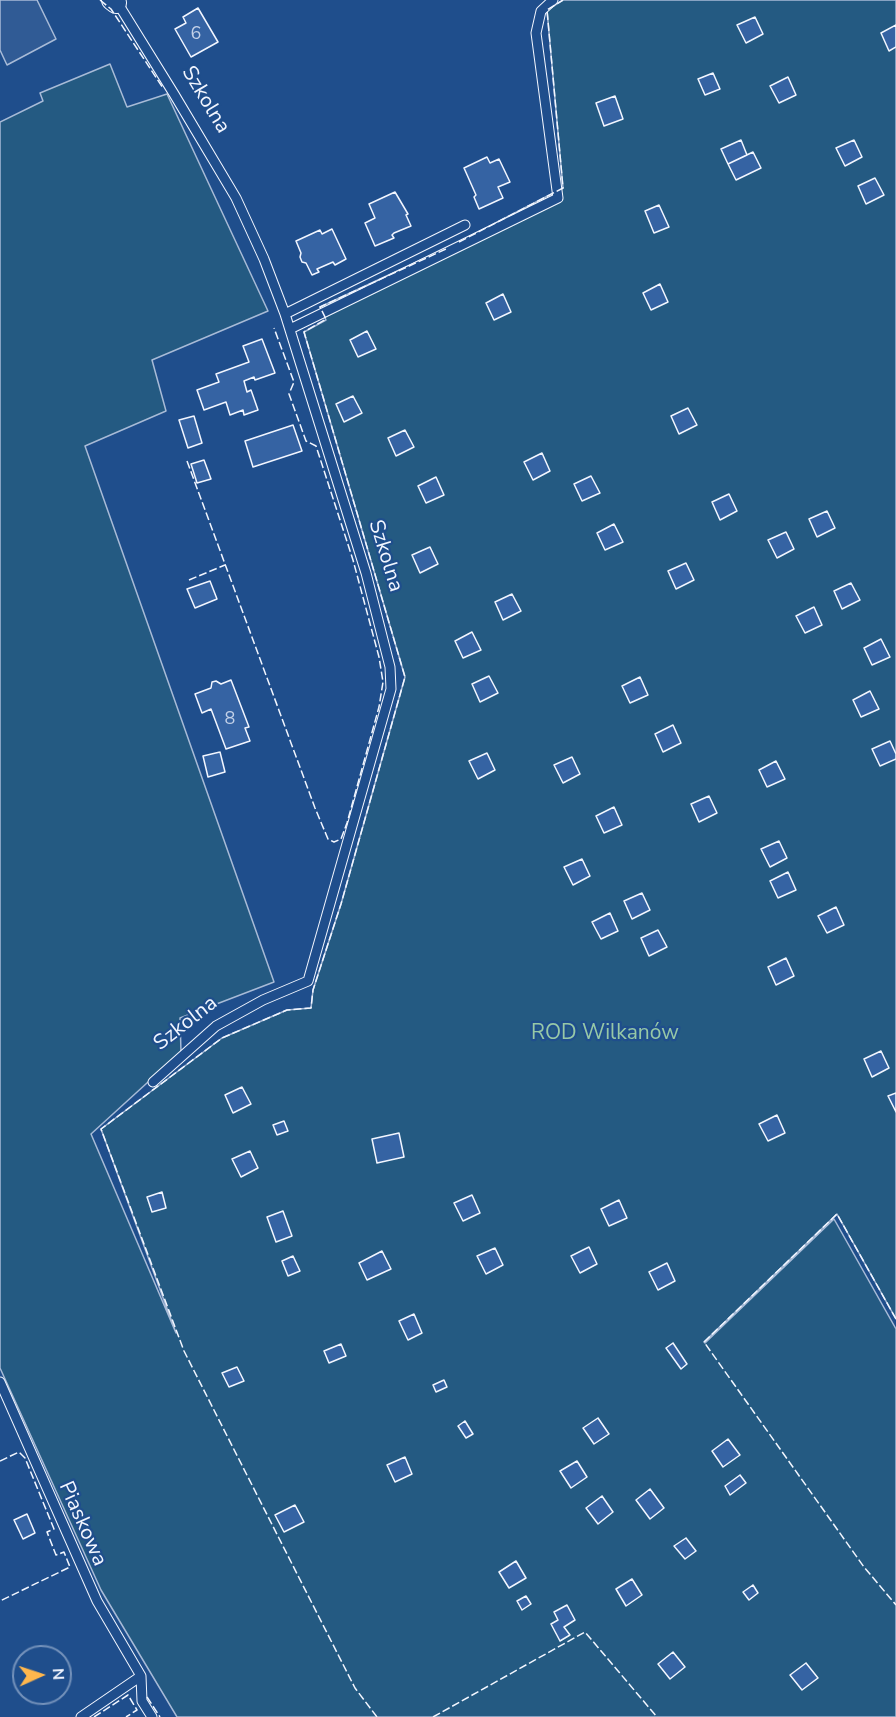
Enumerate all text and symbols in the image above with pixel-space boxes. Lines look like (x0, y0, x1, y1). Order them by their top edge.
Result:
house number: 6 (191, 24, 201, 46)
street label: Szkolna (175, 62, 235, 138)
street label: Szkolna (362, 517, 408, 595)
house number: 8 (225, 709, 235, 731)
street label: Szkolna (149, 991, 223, 1057)
park label: ROD Wilkanów (531, 1021, 679, 1047)
street label: Piaskowa (52, 1478, 112, 1570)
north arrow (12, 1645, 72, 1705)
text: N (47, 1668, 69, 1681)

